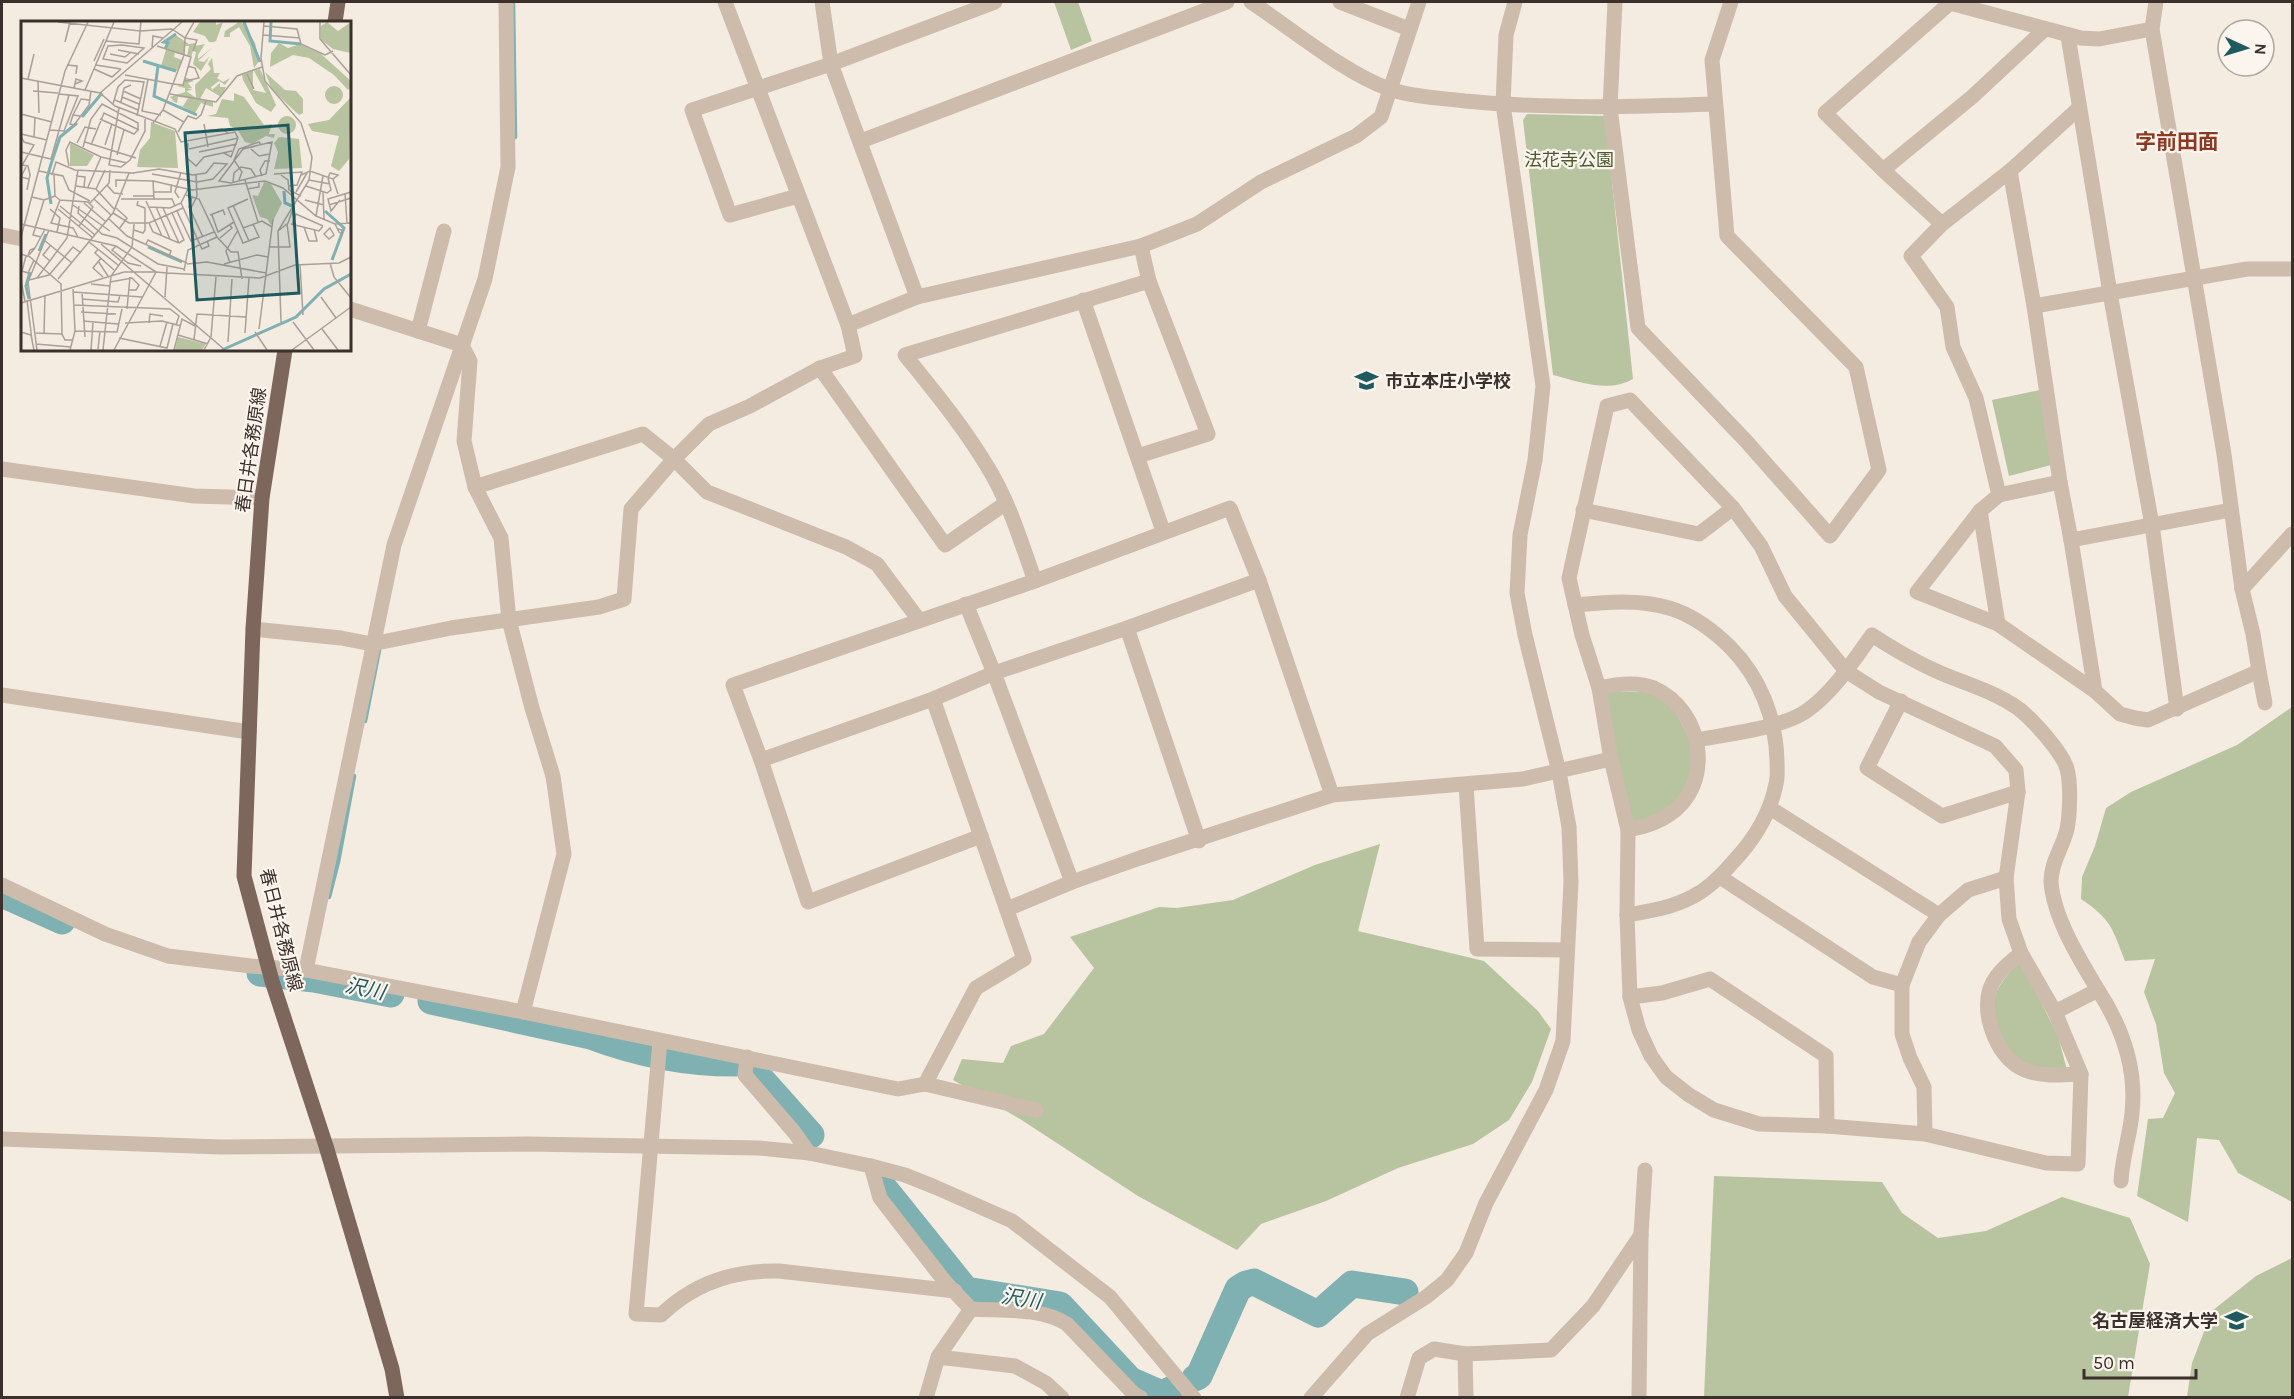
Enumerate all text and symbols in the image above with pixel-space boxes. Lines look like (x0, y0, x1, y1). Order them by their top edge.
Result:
north arrow (2216, 18, 2276, 78)
inset map (21, 21, 351, 351)
text: N (2251, 43, 2270, 55)
district label: 字前田面 (2135, 130, 2219, 154)
park label: 法花寺公園 (1524, 149, 1614, 171)
school or university icon: 市立本庄小学校 (1354, 368, 1380, 394)
place label: 市立本庄小学校 (1385, 370, 1511, 392)
street label: 春日井各務原線 (231, 386, 271, 514)
street label: 春日井各務原線 (255, 866, 307, 994)
water label: 沢川 (343, 974, 389, 1005)
water label: 沢川 (999, 1285, 1045, 1314)
school or university icon: 名古屋経済大学 (2223, 1308, 2249, 1334)
place label: 名古屋経済大学 (2092, 1310, 2218, 1332)
scale bar (2084, 1342, 2196, 1380)
text: 50 m (2093, 1352, 2135, 1374)

